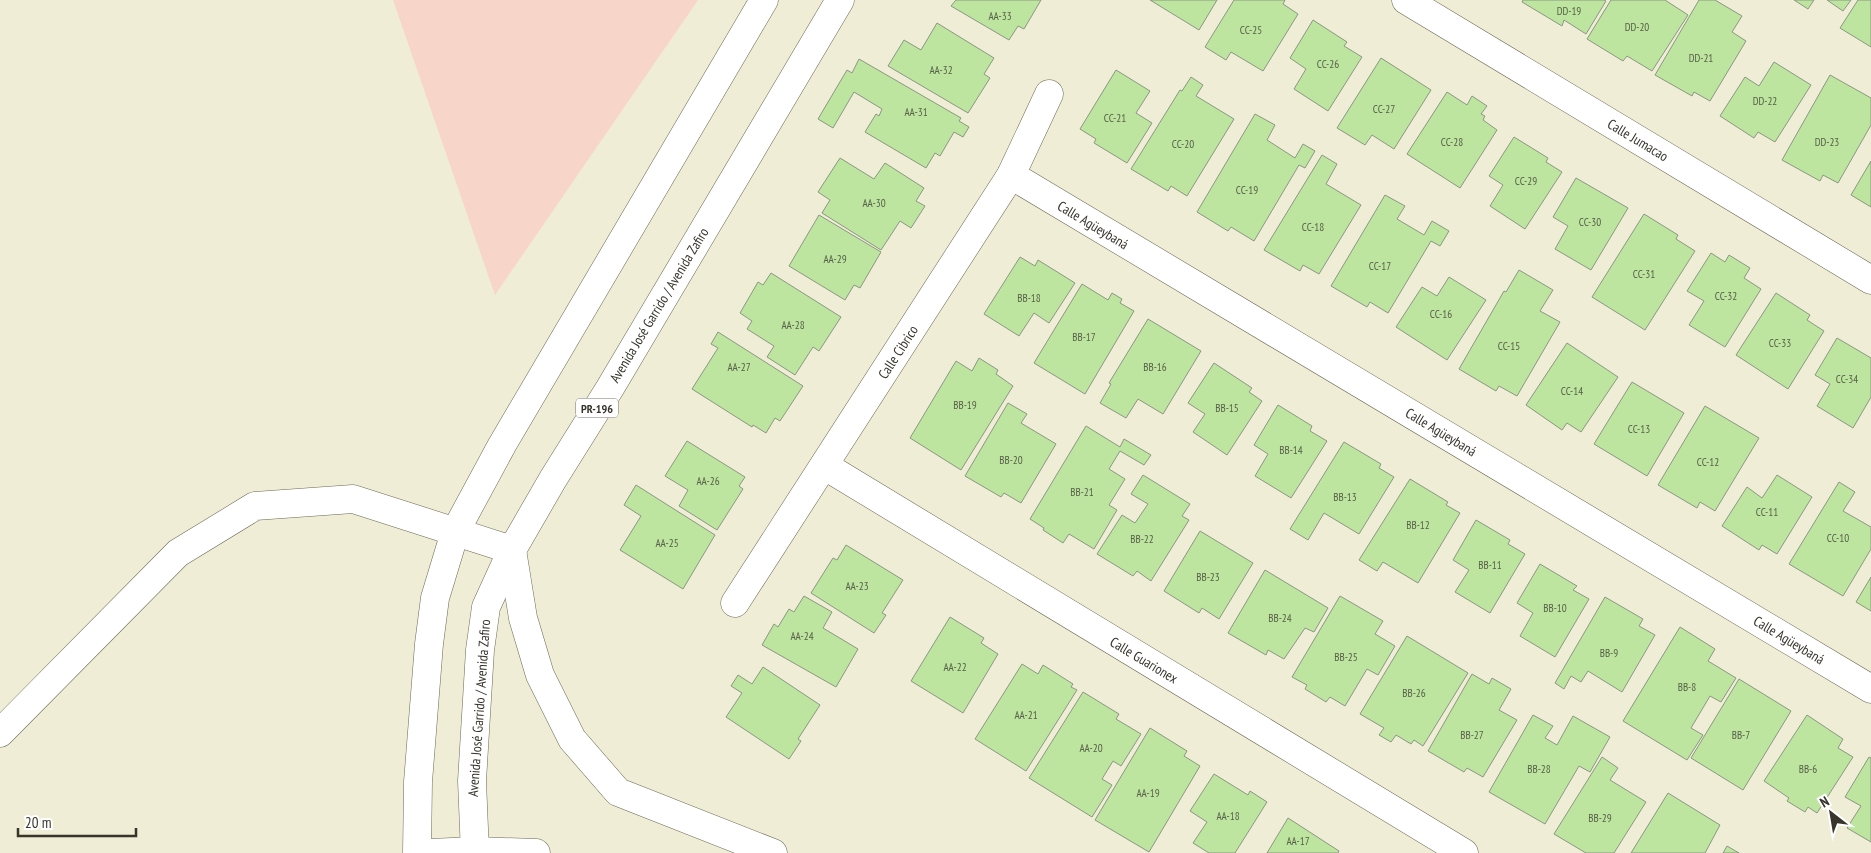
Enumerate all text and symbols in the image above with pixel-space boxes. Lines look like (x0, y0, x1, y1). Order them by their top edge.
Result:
house number: DD-19 (1557, 4, 1581, 18)
house number: AA-33 (988, 9, 1012, 23)
house number: DD-20 (1625, 20, 1649, 34)
house number: CC-25 (1240, 23, 1262, 37)
house number: DD-21 (1689, 51, 1713, 65)
house number: CC-26 (1317, 57, 1339, 71)
house number: AA-32 (929, 63, 953, 77)
house number: DD-22 (1753, 94, 1777, 108)
house number: CC-27 (1373, 102, 1395, 116)
house number: AA-31 (904, 105, 928, 119)
house number: CC-21 (1104, 111, 1126, 125)
street label: Calle Jumacao (1604, 115, 1672, 165)
house number: CC-28 (1441, 135, 1463, 149)
house number: DD-23 (1815, 135, 1839, 149)
house number: CC-20 (1172, 137, 1194, 151)
house number: CC-29 (1515, 174, 1537, 188)
house number: CC-19 (1236, 183, 1258, 197)
house number: AA-30 (862, 196, 886, 210)
street label: Calle Agüeybaná (1054, 197, 1132, 253)
house number: CC-30 (1579, 215, 1601, 229)
house number: CC-18 (1302, 220, 1324, 234)
street label: Avenida José Garrido / Avenida Zafiro (606, 224, 712, 386)
house number: AA-29 (823, 252, 847, 266)
house number: CC-17 (1369, 259, 1391, 273)
house number: CC-31 (1633, 267, 1655, 281)
house number: CC-32 (1715, 289, 1737, 303)
house number: BB-18 (1017, 291, 1041, 305)
house number: CC-16 (1430, 307, 1452, 321)
house number: AA-28 (781, 318, 805, 332)
street label: Calle Cibrico (874, 322, 922, 382)
house number: BB-17 (1072, 330, 1096, 344)
house number: CC-33 (1769, 336, 1791, 350)
house number: CC-15 (1498, 339, 1520, 353)
house number: AA-27 (727, 360, 751, 374)
house number: BB-16 (1143, 360, 1167, 374)
house number: CC-34 (1836, 372, 1858, 386)
house number: CC-14 (1561, 384, 1583, 398)
road number: PR-196 (576, 398, 618, 418)
house number: BB-19 (953, 398, 977, 412)
house number: BB-15 (1215, 401, 1239, 415)
street label: Calle Agüeybaná (1402, 404, 1480, 460)
house number: CC-13 (1628, 422, 1650, 436)
house number: BB-14 (1279, 443, 1303, 457)
house number: BB-20 (999, 453, 1023, 467)
house number: CC-12 (1697, 455, 1719, 469)
house number: AA-26 (696, 474, 720, 488)
house number: BB-21 (1070, 485, 1094, 499)
house number: BB-13 (1333, 490, 1357, 504)
house number: CC-11 (1756, 505, 1778, 519)
house number: BB-12 (1406, 518, 1430, 532)
house number: CC-10 (1827, 531, 1849, 545)
house number: BB-22 (1130, 532, 1154, 546)
house number: AA-25 (655, 536, 679, 550)
house number: BB-11 (1478, 558, 1502, 572)
house number: BB-23 (1196, 570, 1220, 584)
house number: AA-23 (845, 579, 869, 593)
house number: BB-10 (1543, 601, 1567, 615)
house number: BB-24 (1268, 611, 1292, 625)
street label: Calle Agüeybaná (1750, 612, 1828, 668)
street label: Avenida José Garrido / Avenida Zafiro (464, 619, 494, 797)
house number: AA-24 (790, 629, 814, 643)
street label: Calle Guarionex (1107, 633, 1181, 687)
house number: BB-9 (1600, 646, 1618, 660)
house number: BB-25 (1334, 650, 1358, 664)
house number: AA-22 (943, 660, 967, 674)
house number: BB-8 (1678, 680, 1696, 694)
house number: BB-26 (1402, 686, 1426, 700)
house number: AA-21 (1014, 708, 1038, 722)
house number: BB-27 (1460, 728, 1484, 742)
house number: BB-7 (1732, 728, 1750, 742)
house number: AA-20 (1079, 741, 1103, 755)
house number: BB-28 (1527, 762, 1551, 776)
house number: BB-6 (1799, 762, 1817, 776)
house number: AA-19 (1136, 786, 1160, 800)
north arrow (1806, 788, 1856, 838)
text: N (1816, 792, 1832, 812)
scale bar (18, 806, 135, 838)
house number: AA-18 (1216, 809, 1240, 823)
house number: BB-29 (1588, 811, 1612, 825)
text: 20 m (25, 813, 51, 832)
house number: AA-17 (1286, 834, 1310, 848)

